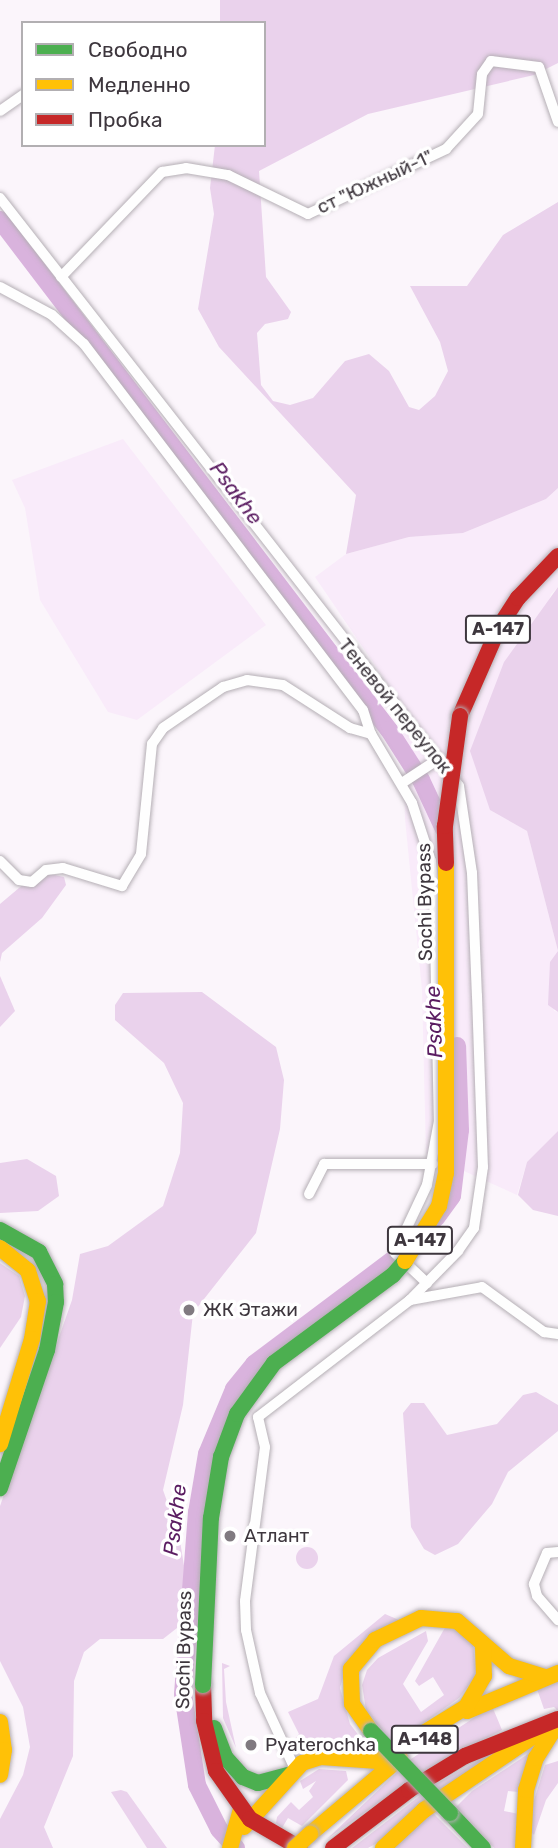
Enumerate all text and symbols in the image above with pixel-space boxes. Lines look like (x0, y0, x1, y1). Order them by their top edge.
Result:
legend (21, 21, 266, 147)
text: Свободно (88, 37, 188, 62)
text: Медленно (88, 72, 191, 97)
text: Пробка (88, 107, 163, 132)
street label: ст "Южный-1" (313, 145, 437, 219)
water label: Psakhe (204, 457, 268, 529)
road number: А-147 (465, 614, 531, 644)
street label: Теневой переулок (334, 634, 456, 778)
street label: Sochi Bypass (413, 843, 437, 961)
water label: Psakhe (420, 986, 448, 1058)
road number: А-147 (387, 1226, 453, 1254)
place label: ЖК Этажи (203, 1299, 298, 1321)
marker: ЖК Этажи (181, 1302, 197, 1318)
water label: Psakhe (158, 1483, 192, 1557)
place label: Атлант (244, 1525, 309, 1547)
marker: Атлант (222, 1528, 238, 1544)
street label: Sochi Bypass (172, 1591, 196, 1709)
road number: А-148 (390, 1724, 460, 1754)
place label: Pyaterochka (265, 1734, 376, 1756)
marker: Pyaterochka (243, 1737, 259, 1753)

